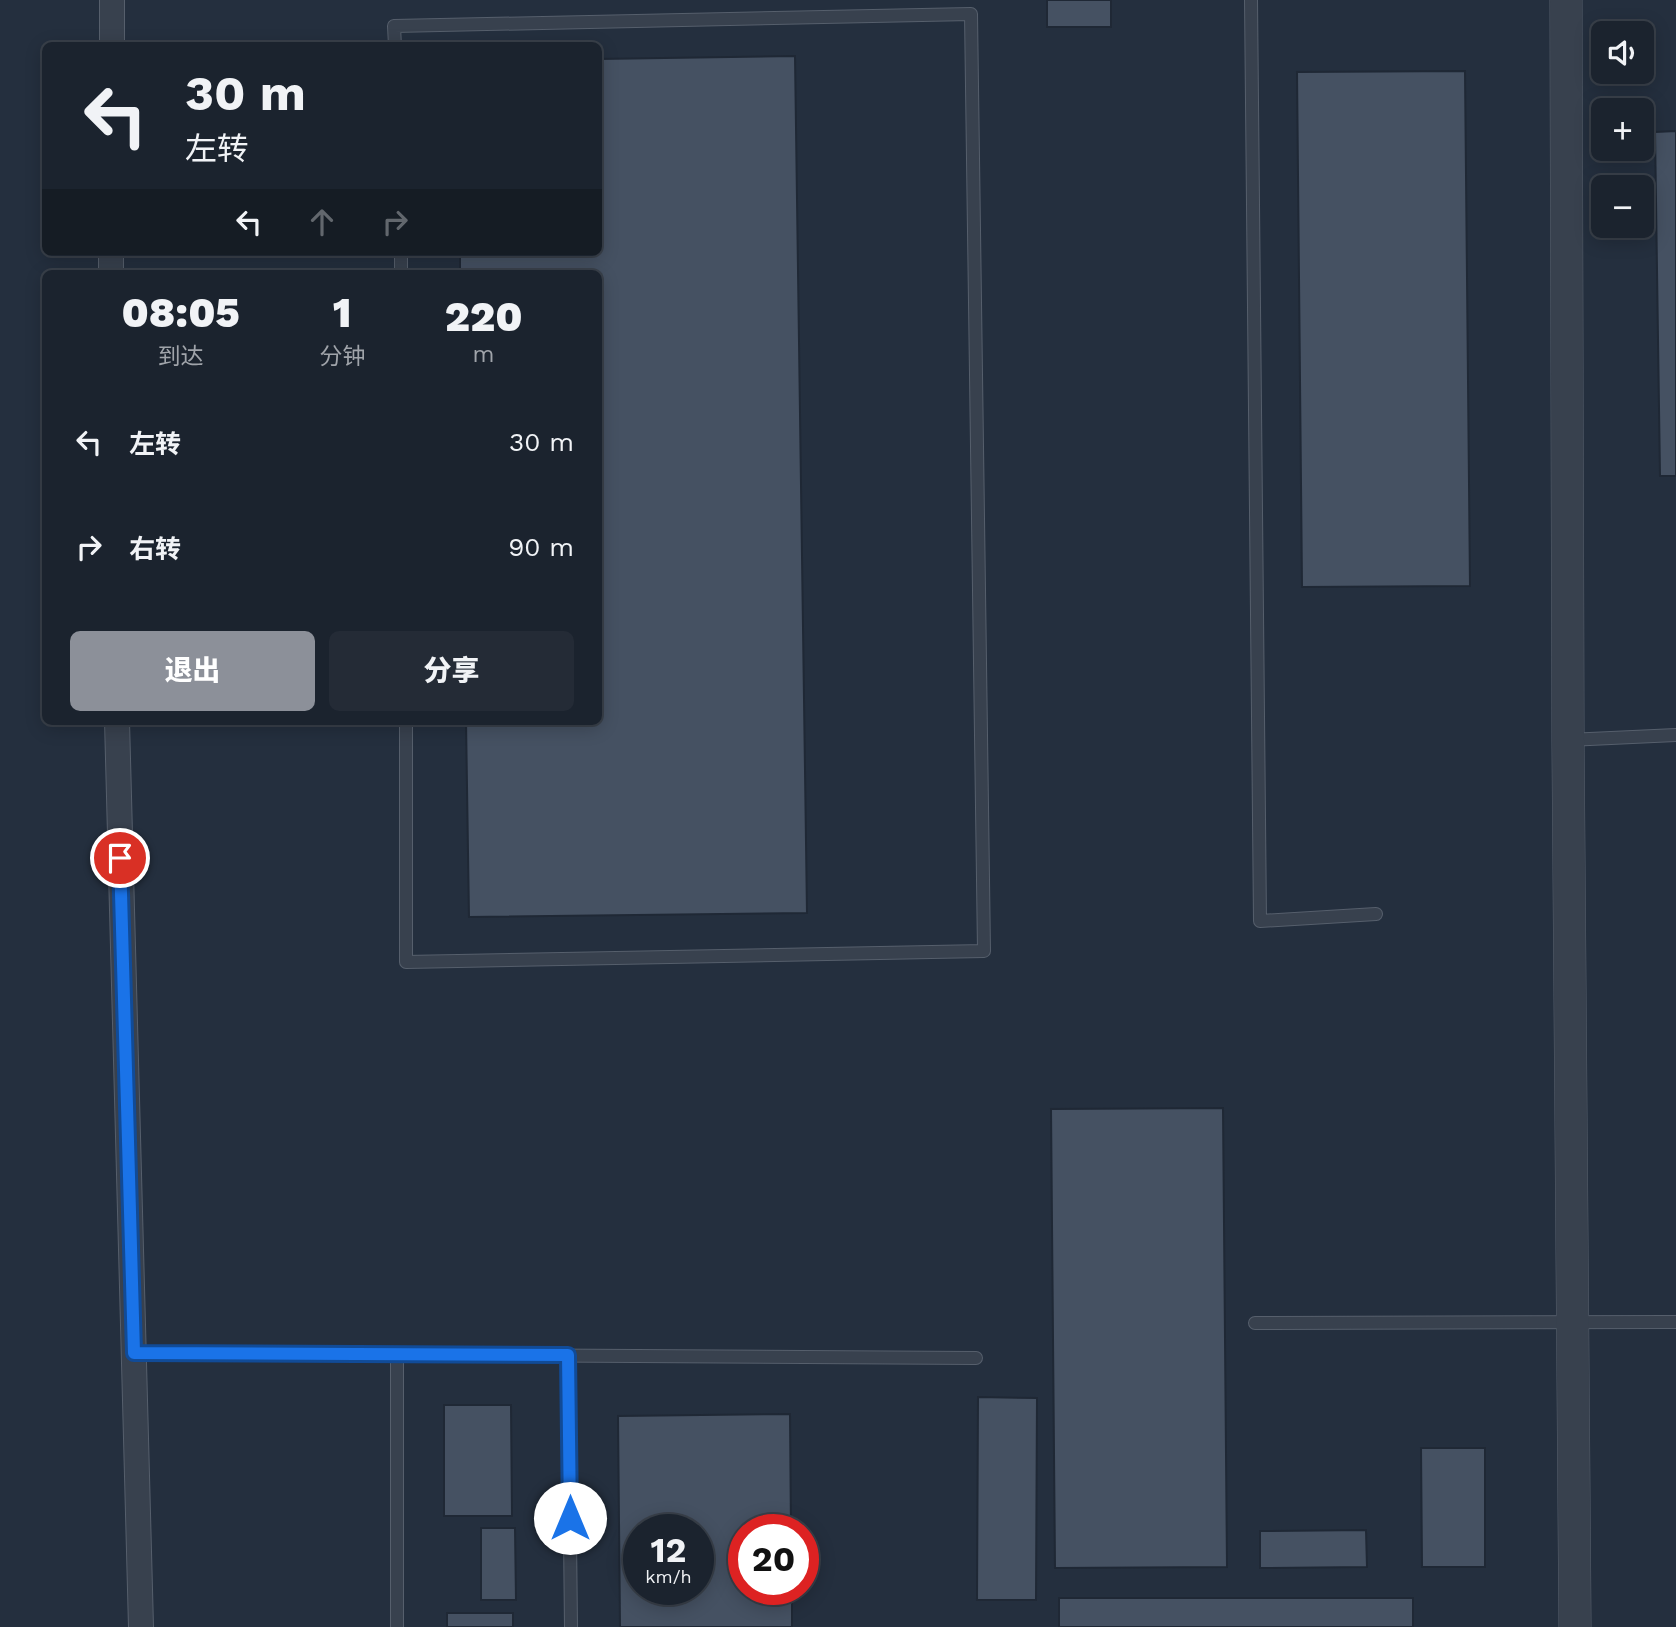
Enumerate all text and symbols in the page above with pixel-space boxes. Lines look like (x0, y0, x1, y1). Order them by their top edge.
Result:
map controls (1591, 21, 1654, 238)
button: sound (1591, 21, 1654, 84)
text: 30 m (185, 64, 306, 122)
icon: left (70, 70, 161, 161)
button: + (1591, 98, 1654, 161)
text: 左转 (185, 130, 249, 168)
button: − (1591, 175, 1654, 238)
icon: left (230, 203, 268, 241)
icon: ahead (303, 203, 341, 241)
icon: right (376, 203, 414, 241)
text: 08:05 (122, 288, 240, 337)
text: 1 (333, 288, 352, 337)
text: 220 (445, 292, 522, 341)
text: m (473, 341, 495, 368)
text: 到达 (158, 343, 204, 370)
text: 分钟 (319, 343, 365, 370)
icon: left (70, 423, 108, 461)
text: 30 m (509, 427, 574, 457)
text: 左转 (129, 429, 181, 459)
icon: right (70, 528, 108, 566)
text: 90 m (508, 532, 574, 562)
text: 右转 (129, 534, 181, 564)
button: 退出 (70, 631, 315, 711)
button: 分享 (329, 631, 574, 711)
pin (90, 828, 150, 888)
icon: arrive (101, 839, 139, 877)
position arrow (533, 1481, 607, 1555)
speed limit sign: 20 (728, 1514, 819, 1605)
text: 12 (651, 1529, 686, 1571)
text: km/h (645, 1566, 692, 1587)

